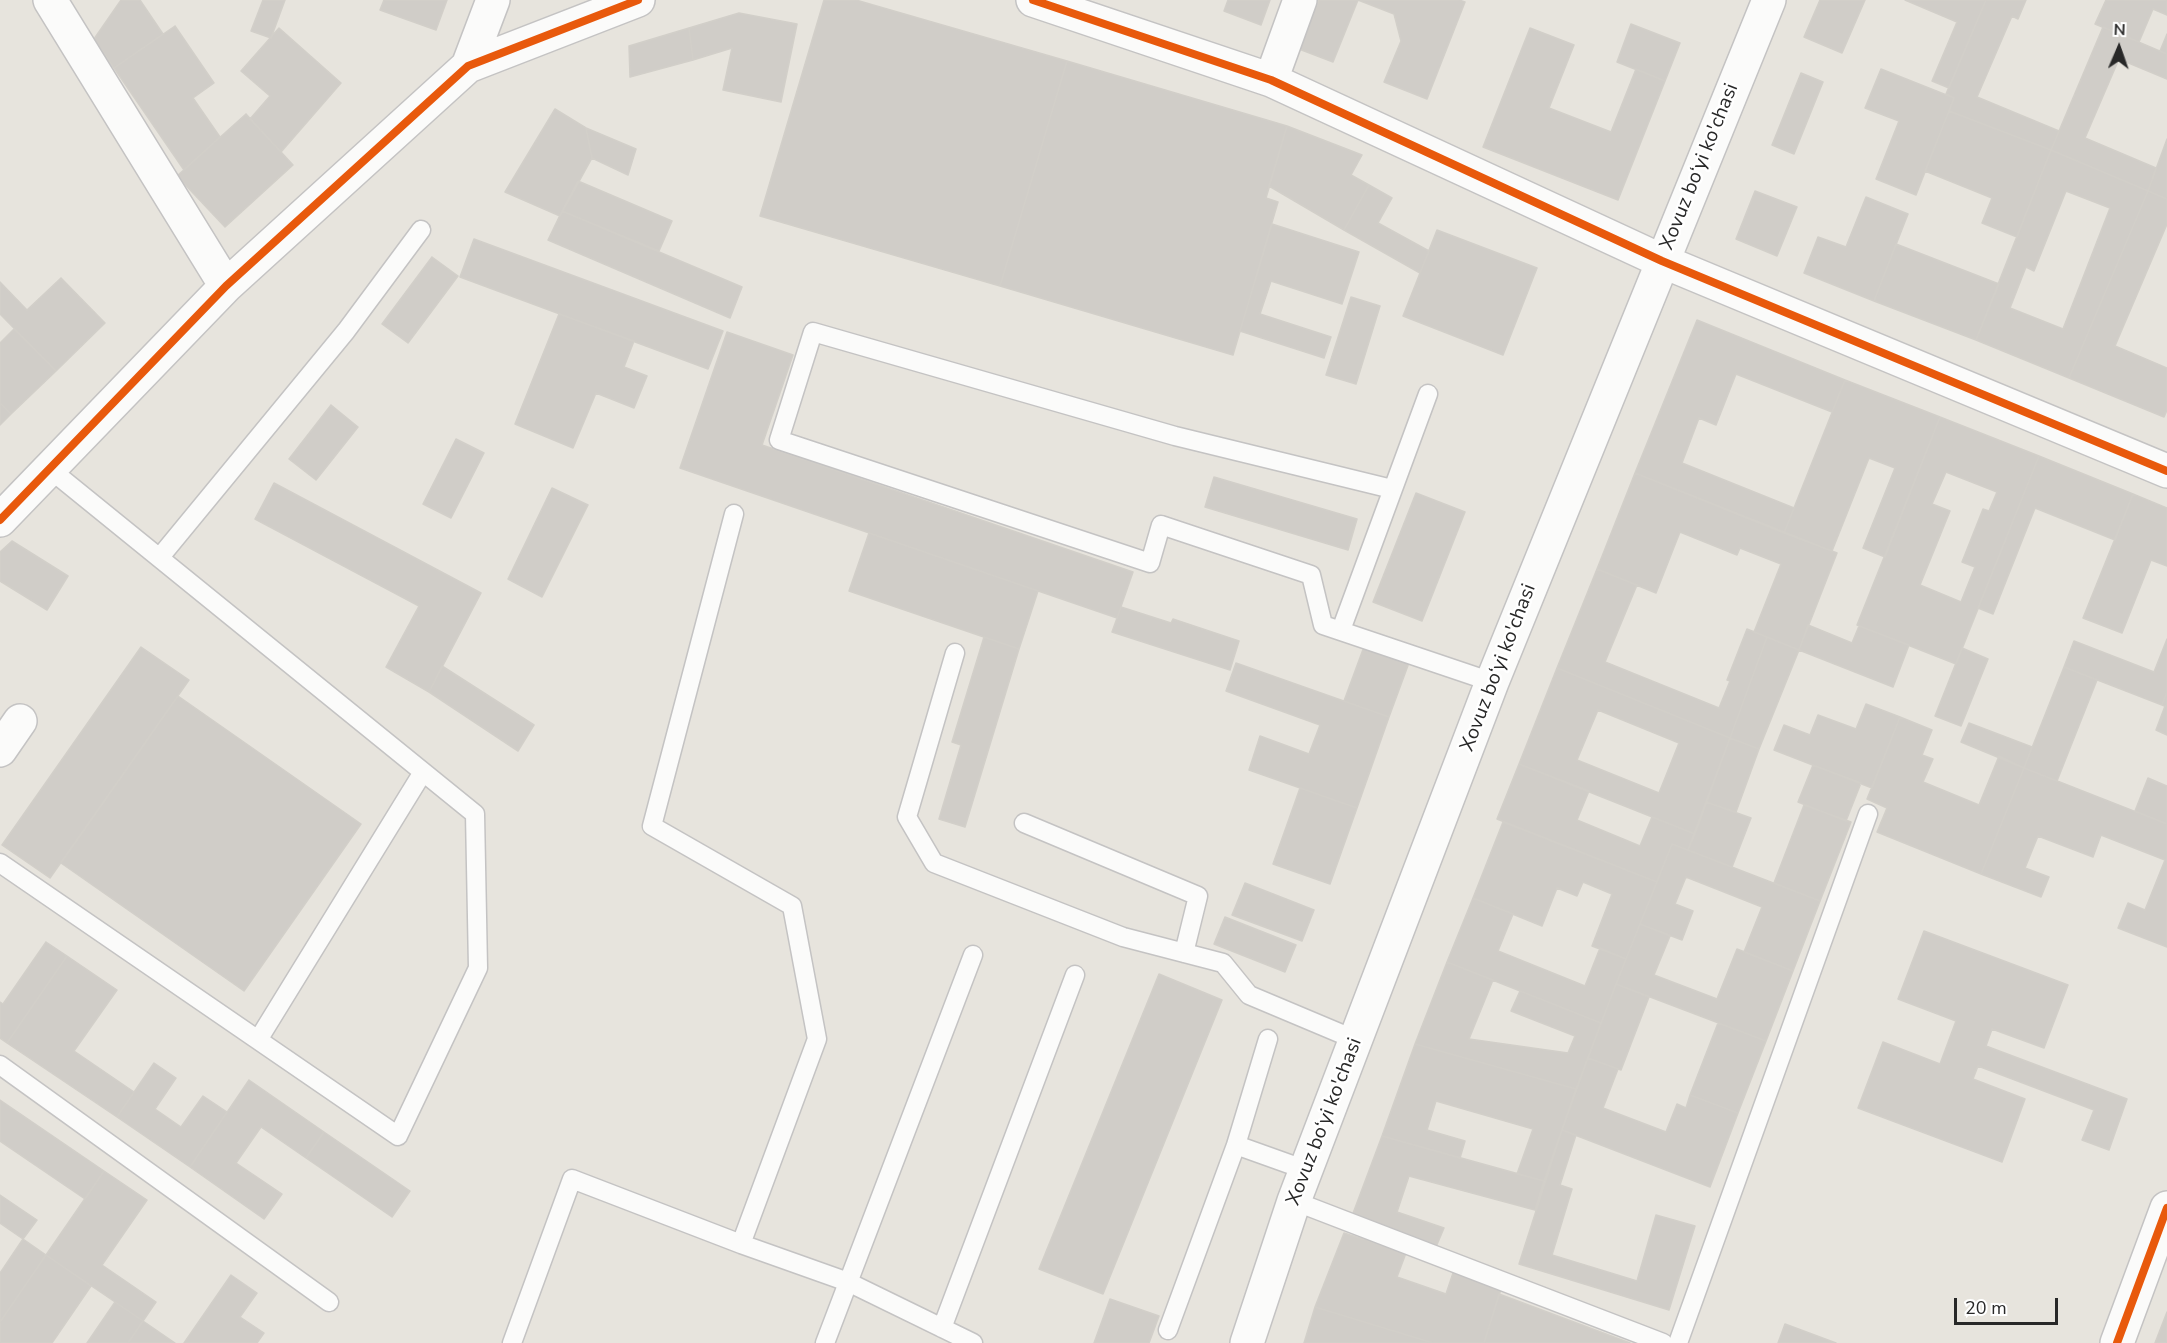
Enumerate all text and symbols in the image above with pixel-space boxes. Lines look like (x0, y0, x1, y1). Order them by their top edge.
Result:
north arrow (2089, 18, 2149, 78)
text: N (2113, 19, 2126, 41)
street label: Xovuz bo‘yi ko'chasi (1656, 80, 1744, 254)
street label: Xovuz bo‘yi ko'chasi (1456, 581, 1542, 755)
street label: Xovuz bo‘yi ko'chasi (1282, 1035, 1368, 1209)
scale bar (1957, 1286, 2060, 1324)
text: 20 m (1965, 1296, 2007, 1320)

